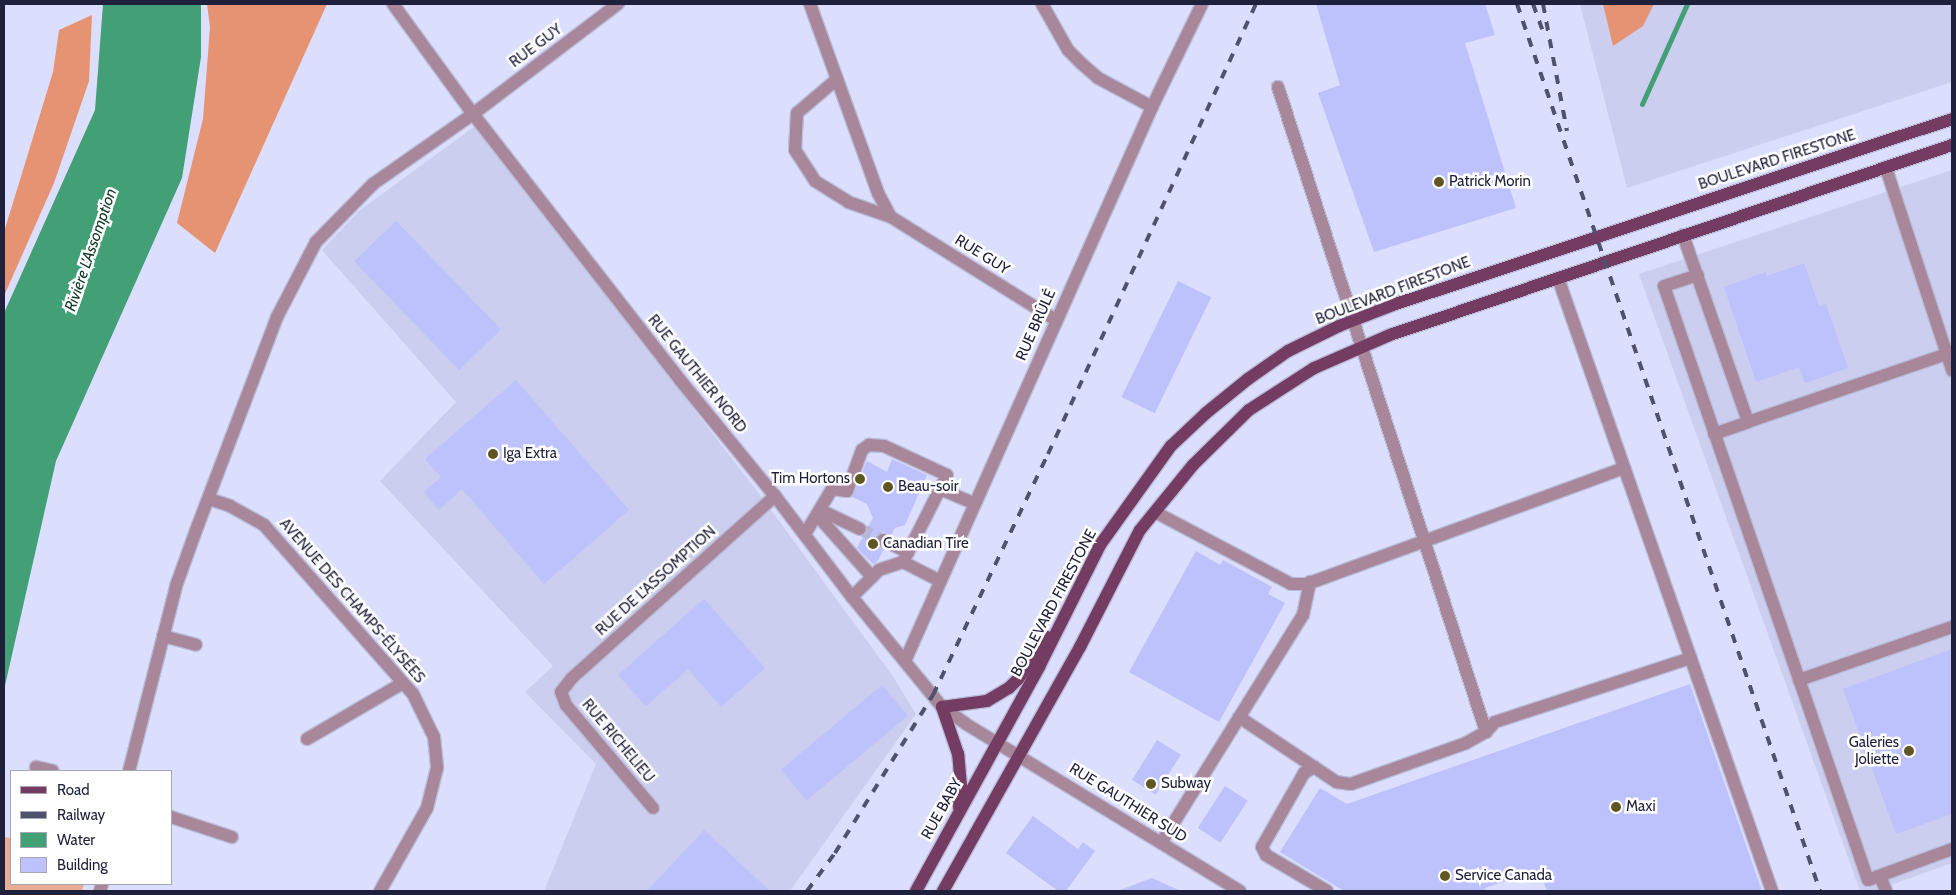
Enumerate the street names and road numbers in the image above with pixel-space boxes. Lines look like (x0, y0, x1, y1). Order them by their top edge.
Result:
street label: RUE GUY (506, 20, 566, 72)
street label: BOULEVARD FIRESTONE (1696, 126, 1858, 194)
street label: RUE GUY (951, 231, 1013, 279)
street label: BOULEVARD FIRESTONE (1313, 253, 1473, 329)
street label: RUE BRÛLÉ (1012, 286, 1060, 364)
street label: RUE GAUTHIER NORD (644, 311, 750, 437)
street label: AVENUE DES CHAMPS-ÉLYSÉES (276, 515, 428, 687)
street label: RUE DE L'ASSOMPTION (592, 522, 720, 640)
street label: BOULEVARD FIRESTONE (1008, 526, 1100, 680)
street label: RUE RICHELIEU (578, 696, 658, 786)
street label: RUE GAUTHIER SUD (1066, 760, 1190, 846)
street label: RUE BABY (918, 775, 966, 843)

